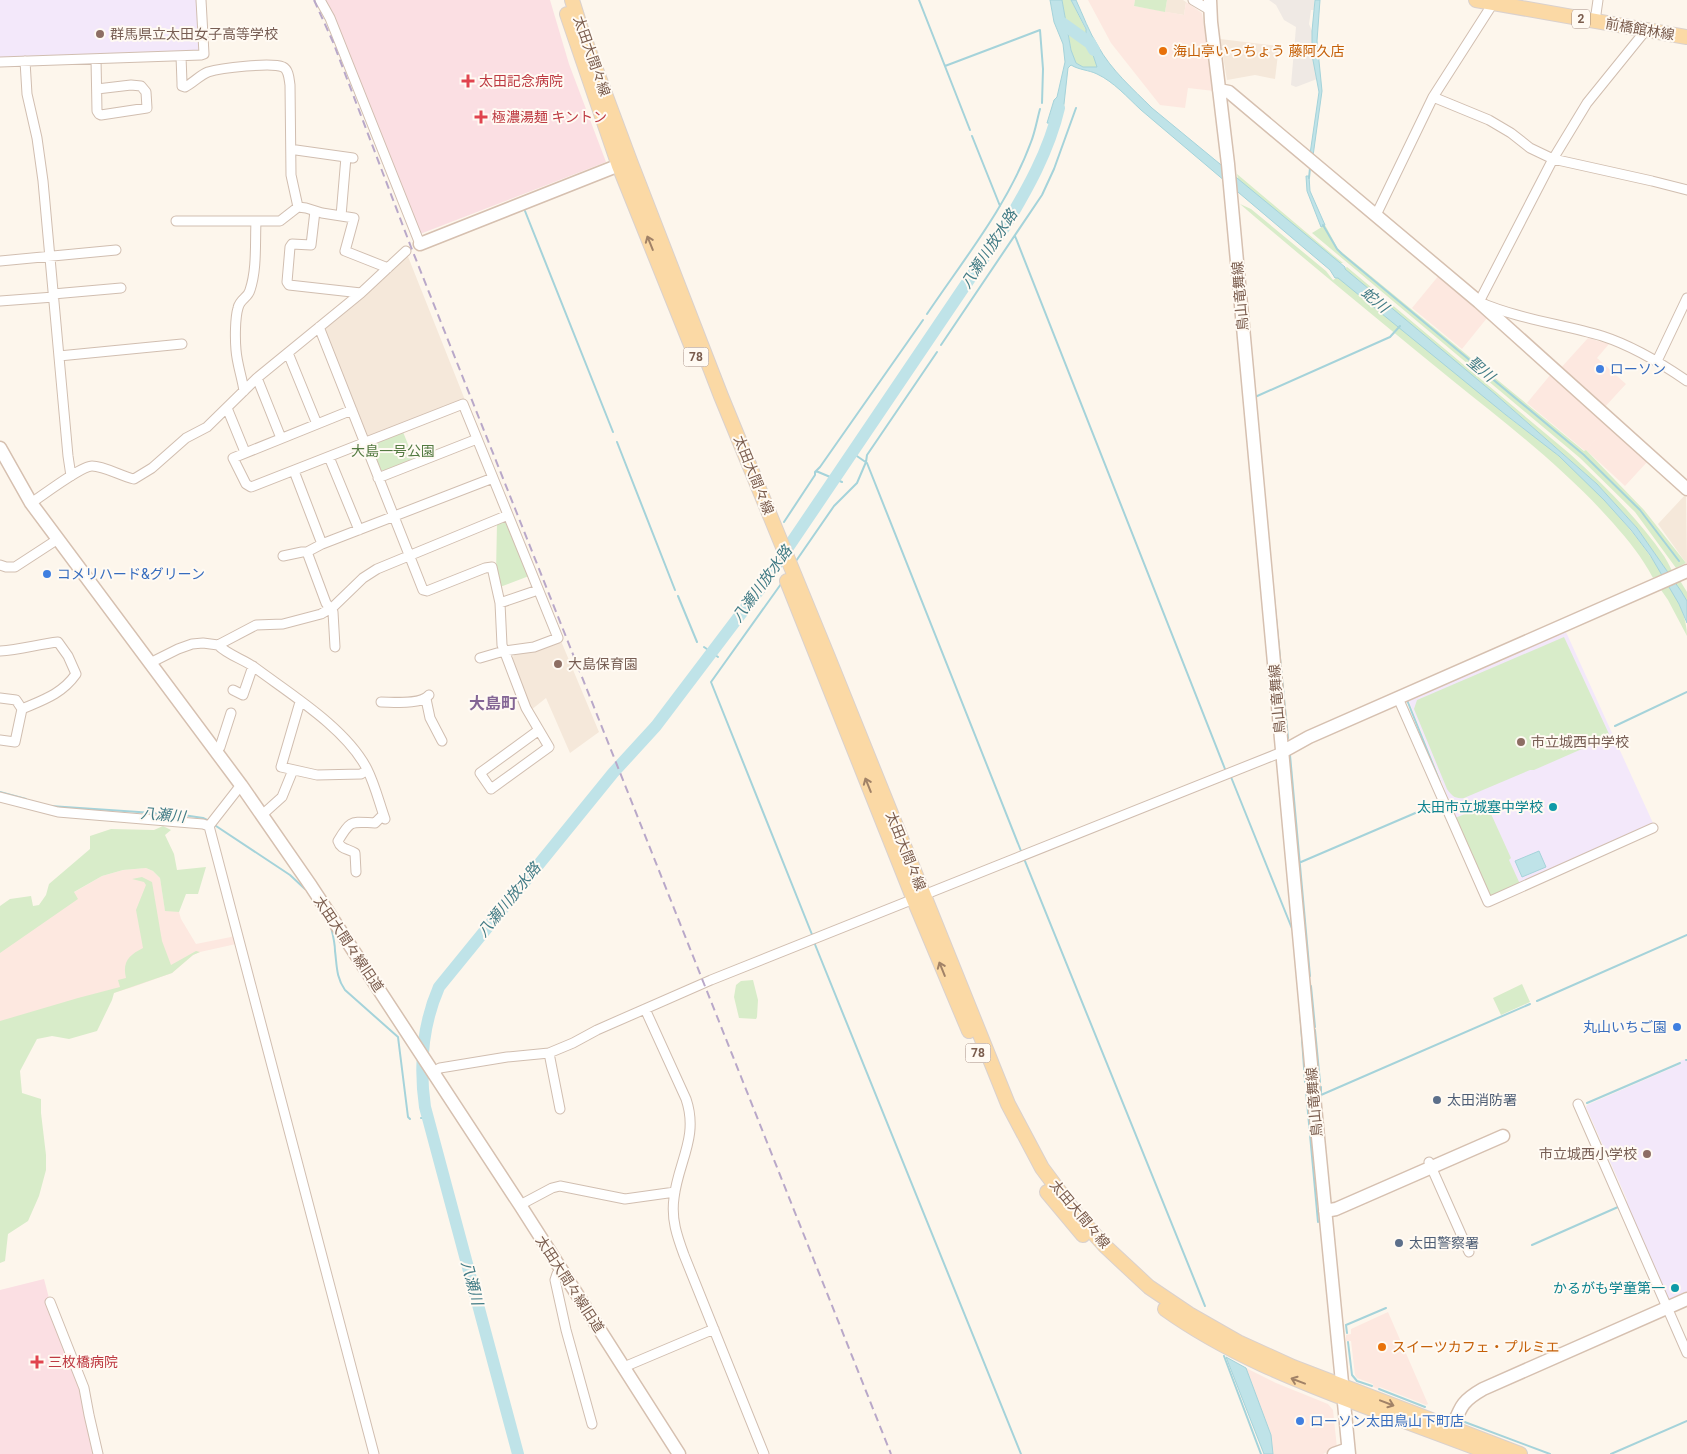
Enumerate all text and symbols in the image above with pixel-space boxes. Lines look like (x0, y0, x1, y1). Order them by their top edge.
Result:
road number: 2 (1572, 10, 1590, 28)
street label: 太田大間々線 (571, 14, 613, 98)
street label: 前橋館林線 (1604, 15, 1676, 43)
place label: 群馬県立太田女子高等学校 (110, 26, 278, 42)
marker: 群馬県立太田女子高等学校 (94, 28, 106, 40)
place label: 海山亭いっちょう 藤阿久店 (1173, 43, 1344, 59)
marker: 海山亭いっちょう 藤阿久店 (1157, 45, 1169, 57)
place label: 太田記念病院 (479, 73, 563, 89)
marker: 太田記念病院 (461, 74, 475, 88)
place label: 極濃湯麺 キントン (492, 109, 607, 125)
marker: 極濃湯麺 キントン (474, 110, 488, 124)
water label: 八瀬川放水路 (957, 205, 1022, 292)
one-way arrow (645, 236, 654, 251)
street label: 鳥山竜舞線 (1229, 260, 1251, 332)
water label: 蛇川 (1358, 283, 1394, 318)
road number: 78 (684, 348, 708, 367)
water label: 聖川 (1464, 352, 1500, 387)
place label: ローソン (1610, 361, 1666, 377)
marker: ローソン (1594, 363, 1606, 375)
street label: 太田大間々線 (731, 433, 777, 517)
park label: 大島一号公園 (351, 443, 435, 459)
water label: 八瀬川放水路 (728, 541, 797, 626)
place label: コメリハード&グリーン (57, 566, 205, 582)
marker: コメリハード&グリーン (41, 568, 53, 580)
place label: 大島保育園 (568, 656, 638, 672)
marker: 大島保育園 (552, 658, 564, 670)
street label: 鳥山竜舞線 (1266, 663, 1288, 735)
district label: 大島町 (469, 694, 517, 713)
place label: 市立城西中学校 (1531, 734, 1629, 750)
marker: 市立城西中学校 (1515, 736, 1527, 748)
one-way arrow (863, 778, 872, 793)
place label: 太田市立城塞中学校 (1417, 799, 1543, 815)
marker: 太田市立城塞中学校 (1547, 801, 1559, 813)
water label: 八瀬川 (140, 804, 188, 826)
street label: 太田大間々線 (883, 809, 929, 893)
water label: 八瀬川放水路 (474, 858, 546, 941)
street label: 太田大間々線旧道 (311, 893, 387, 995)
one-way arrow (937, 961, 946, 976)
place label: 丸山いちご園 (1583, 1019, 1667, 1035)
marker: 丸山いちご園 (1671, 1021, 1683, 1033)
road number: 78 (966, 1044, 990, 1062)
street label: 鳥山竜舞線 (1303, 1066, 1325, 1138)
place label: 太田消防署 (1447, 1092, 1517, 1108)
marker: 太田消防署 (1431, 1094, 1443, 1106)
place label: 市立城西小学校 (1539, 1146, 1637, 1162)
marker: 市立城西小学校 (1641, 1148, 1653, 1160)
street label: 太田大間々線 (1047, 1177, 1113, 1251)
street label: 太田大間々線旧道 (533, 1233, 607, 1335)
place label: 太田警察署 (1409, 1235, 1479, 1251)
marker: 太田警察署 (1393, 1237, 1405, 1249)
water label: 八瀬川 (457, 1259, 487, 1309)
place label: かるがも学童第一 (1553, 1280, 1665, 1296)
marker: かるがも学童第一 (1669, 1282, 1681, 1294)
place label: スイーツカフェ・プルミエ (1392, 1339, 1560, 1355)
marker: スイーツカフェ・プルミエ (1376, 1341, 1388, 1353)
place label: 三枚橋病院 (48, 1354, 118, 1370)
marker: 三枚橋病院 (30, 1355, 44, 1369)
one-way arrow (1291, 1375, 1306, 1385)
one-way arrow (1379, 1399, 1394, 1408)
place label: ローソン太田鳥山下町店 (1310, 1413, 1464, 1429)
marker: ローソン太田鳥山下町店 (1294, 1415, 1306, 1427)

